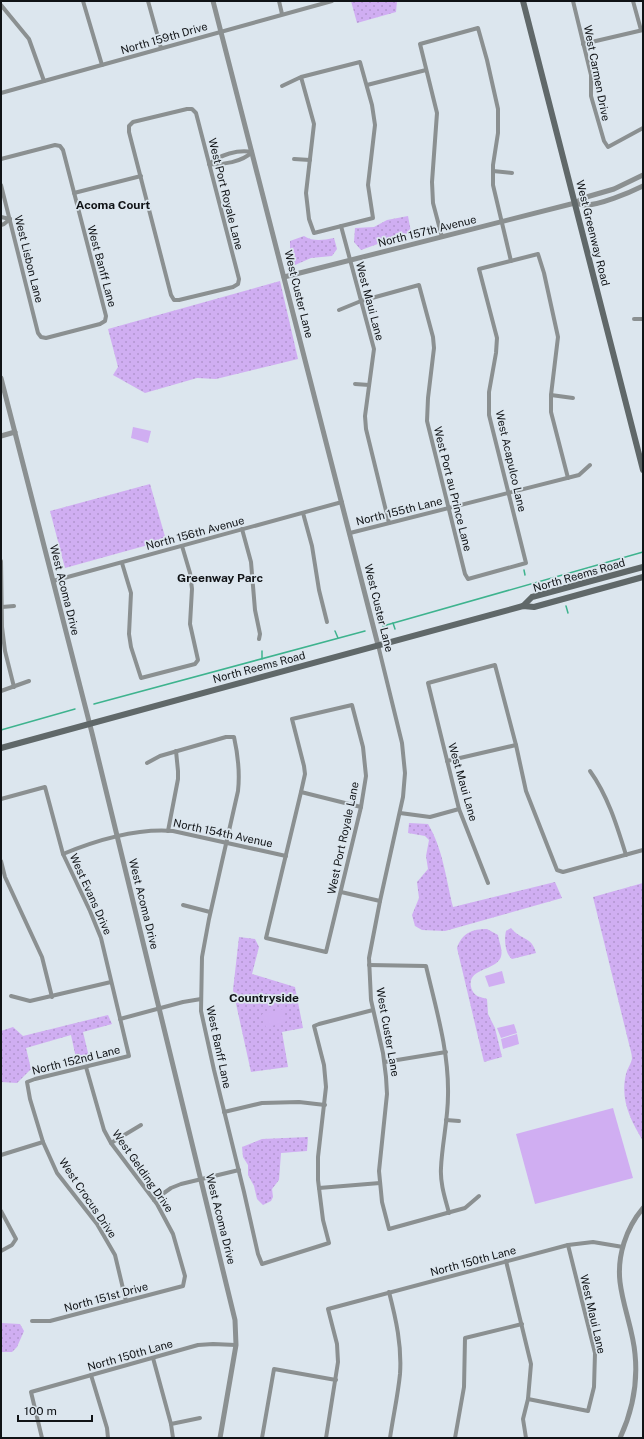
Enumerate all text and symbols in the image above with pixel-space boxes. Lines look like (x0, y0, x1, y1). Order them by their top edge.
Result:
street label: North 159th Drive (119, 20, 209, 56)
street label: West Carmen Drive (582, 24, 612, 122)
street label: West Port Royale Lane (206, 137, 246, 251)
street label: West Greenway Road (574, 179, 612, 287)
district label: Acoma Court (76, 198, 150, 212)
street label: North 157th Avenue (377, 213, 477, 249)
street label: West Lisbon Lane (12, 214, 46, 304)
street label: West Banff Lane (85, 224, 119, 308)
street label: West Custer Lane (282, 249, 316, 339)
street label: West Maui Lane (354, 260, 386, 342)
street label: West Acapulco Lane (493, 409, 529, 513)
street label: West Port au Prince Lane (432, 425, 474, 553)
street label: North 155th Lane (355, 494, 443, 528)
street label: North 156th Avenue (145, 514, 245, 552)
street label: West Acoma Drive (48, 543, 82, 637)
street label: North Reems Road (532, 556, 626, 594)
street label: West Custer Lane (362, 563, 396, 653)
district label: Greenway Parc (177, 571, 263, 585)
street label: North Reems Road (211, 649, 307, 685)
street label: West Maui Lane (446, 741, 480, 823)
street label: West Port Royale Lane (325, 781, 361, 895)
street label: North 154th Avenue (172, 817, 274, 849)
street label: West Evans Drive (68, 852, 114, 936)
street label: West Acoma Drive (127, 857, 161, 951)
street label: West Custer Lane (374, 987, 402, 1077)
district label: Countryside (229, 991, 299, 1005)
street label: West Banff Lane (204, 1005, 234, 1089)
street label: North 152nd Lane (31, 1043, 121, 1077)
street label: West Gelding Drive (110, 1128, 176, 1214)
street label: West Crocus Drive (57, 1156, 119, 1240)
street label: West Acoma Drive (204, 1172, 238, 1266)
street label: North 150th Lane (429, 1244, 517, 1278)
street label: West Maui Lane (578, 1273, 608, 1355)
street label: North 151st Drive (63, 1280, 149, 1314)
street label: North 150th Lane (86, 1337, 174, 1373)
scale bar (18, 1397, 92, 1423)
text: 100 m (24, 1404, 57, 1418)

